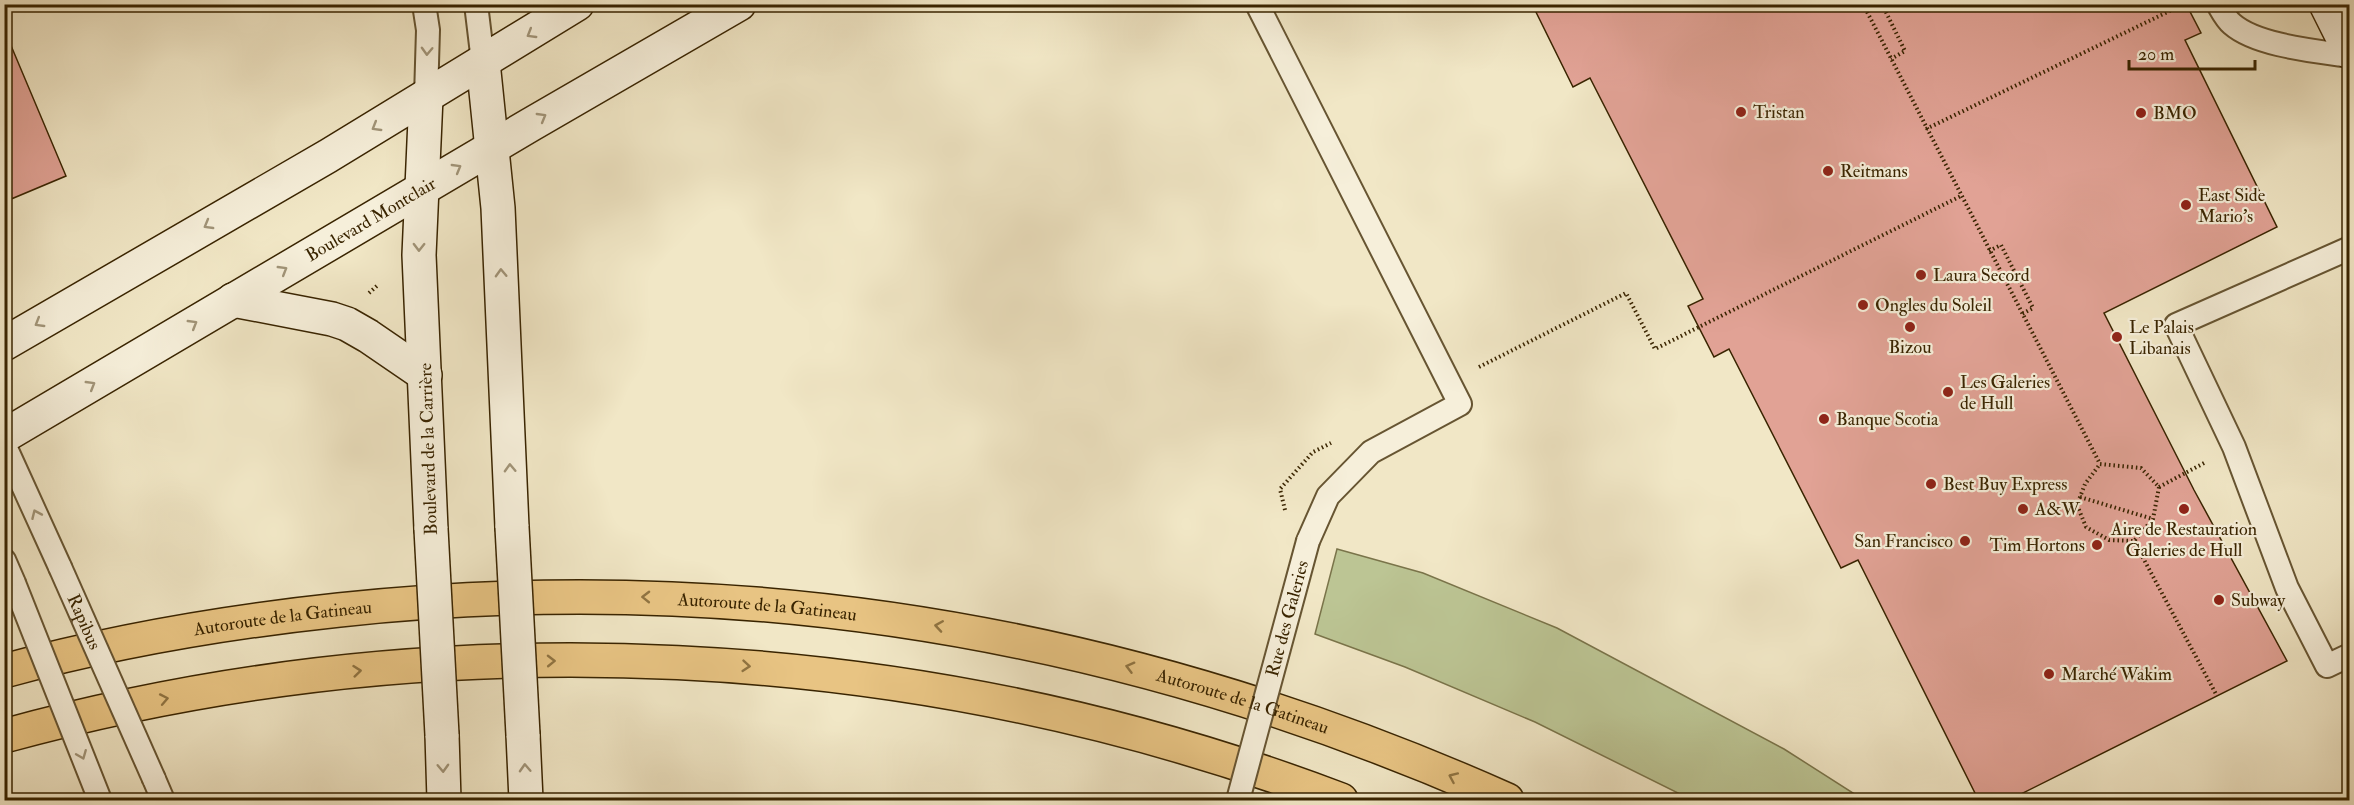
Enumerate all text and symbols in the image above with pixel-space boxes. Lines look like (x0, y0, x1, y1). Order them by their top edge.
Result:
one-way arrow (527, 26, 537, 38)
scale bar (2129, 33, 2255, 71)
text: 20 m (2138, 43, 2174, 66)
one-way arrow (421, 46, 434, 55)
place label: Tristan (1753, 101, 1805, 124)
place label: BMO (2153, 102, 2197, 125)
marker: Tristan (1734, 105, 1748, 119)
marker: BMO (2134, 106, 2148, 120)
one-way arrow (536, 113, 546, 125)
one-way arrow (372, 120, 382, 132)
place label: Reitmans (1840, 160, 1908, 183)
one-way arrow (450, 164, 461, 175)
marker: Reitmans (1821, 164, 1835, 178)
street label: Boulevard Montclair (301, 172, 441, 267)
place label: East Side Mario's (2198, 184, 2266, 228)
marker: East Side Mario's (2179, 198, 2193, 212)
one-way arrow (204, 218, 214, 230)
one-way arrow (413, 243, 425, 252)
place label: Laura Secord (1933, 264, 2030, 287)
one-way arrow (277, 266, 287, 277)
marker: Laura Secord (1914, 268, 1928, 282)
one-way arrow (495, 269, 508, 278)
place label: Ongles du Soleil (1875, 294, 1992, 317)
marker: Ongles du Soleil (1856, 298, 1870, 312)
one-way arrow (35, 316, 45, 328)
place label: Le Palais Libanais (2129, 316, 2194, 360)
one-way arrow (187, 320, 197, 331)
marker: Bizou (1903, 320, 1917, 334)
marker: Le Palais Libanais (2110, 330, 2124, 344)
place label: Bizou (1888, 336, 1932, 359)
street label: Boulevard de la Carrière (414, 362, 443, 536)
place label: Les Galeries de Hull (1960, 371, 2050, 415)
one-way arrow (85, 381, 95, 393)
marker: Les Galeries de Hull (1941, 385, 1955, 399)
place label: Banque Scotia (1836, 408, 1939, 431)
marker: Banque Scotia (1817, 412, 1831, 426)
one-way arrow (503, 464, 516, 473)
place label: Best Buy Express (1943, 473, 2067, 496)
marker: Best Buy Express (1924, 477, 1938, 491)
place label: A&W (2034, 498, 2080, 521)
marker: A&W (2016, 502, 2030, 516)
marker: Aire de Restauration Galeries de Hull (2177, 502, 2191, 516)
one-way arrow (32, 509, 44, 520)
place label: Aire de Restauration Galeries de Hull (2110, 518, 2257, 562)
place label: San Francisco (1854, 530, 1953, 553)
marker: San Francisco (1958, 534, 1972, 548)
place label: Tim Hortons (1990, 534, 2085, 557)
marker: Tim Hortons (2090, 538, 2104, 552)
street label: Rue des Galeries (1261, 558, 1314, 679)
street label: Autoroute de la Gatineau (676, 588, 858, 627)
place label: Subway (2231, 589, 2286, 612)
street label: Rapibus (62, 591, 106, 653)
one-way arrow (642, 591, 651, 604)
marker: Subway (2212, 593, 2226, 607)
street label: Autoroute de la Gatineau (191, 596, 373, 642)
one-way arrow (935, 620, 944, 632)
one-way arrow (547, 654, 556, 667)
one-way arrow (741, 659, 751, 672)
one-way arrow (1125, 662, 1135, 675)
place label: Marché Wakim (2061, 663, 2172, 686)
street label: Autoroute de la Gatineau (1153, 664, 1332, 740)
one-way arrow (352, 665, 361, 678)
marker: Marché Wakim (2042, 667, 2056, 681)
one-way arrow (158, 693, 168, 706)
one-way arrow (75, 748, 87, 759)
one-way arrow (436, 763, 449, 772)
one-way arrow (518, 763, 531, 772)
one-way arrow (1449, 772, 1460, 784)

